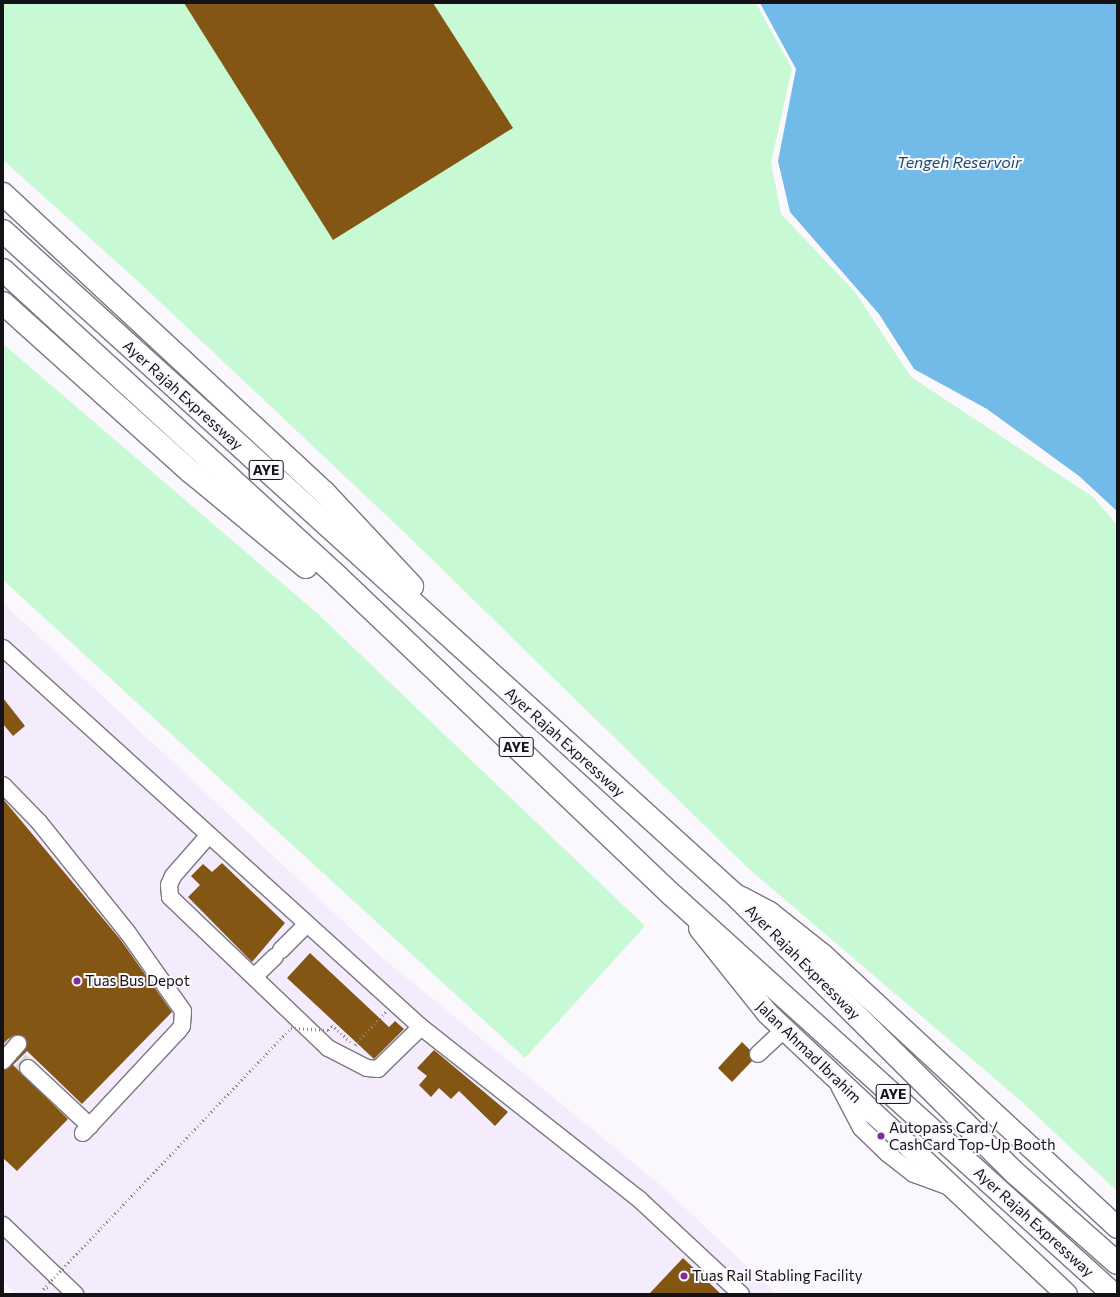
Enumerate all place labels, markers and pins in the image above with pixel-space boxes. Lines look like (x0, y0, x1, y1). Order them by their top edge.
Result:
place label: Tuas Bus Depot (85, 972, 190, 990)
marker: Tuas Bus Depot (72, 976, 82, 986)
place label: Autopass Card / CashCard Top-Up Booth (889, 1118, 1056, 1153)
marker: Autopass Card / CashCard Top-Up Booth (876, 1131, 886, 1141)
place label: Tuas Rail Stabling Facility (692, 1267, 862, 1285)
marker: Tuas Rail Stabling Facility (679, 1271, 689, 1281)

